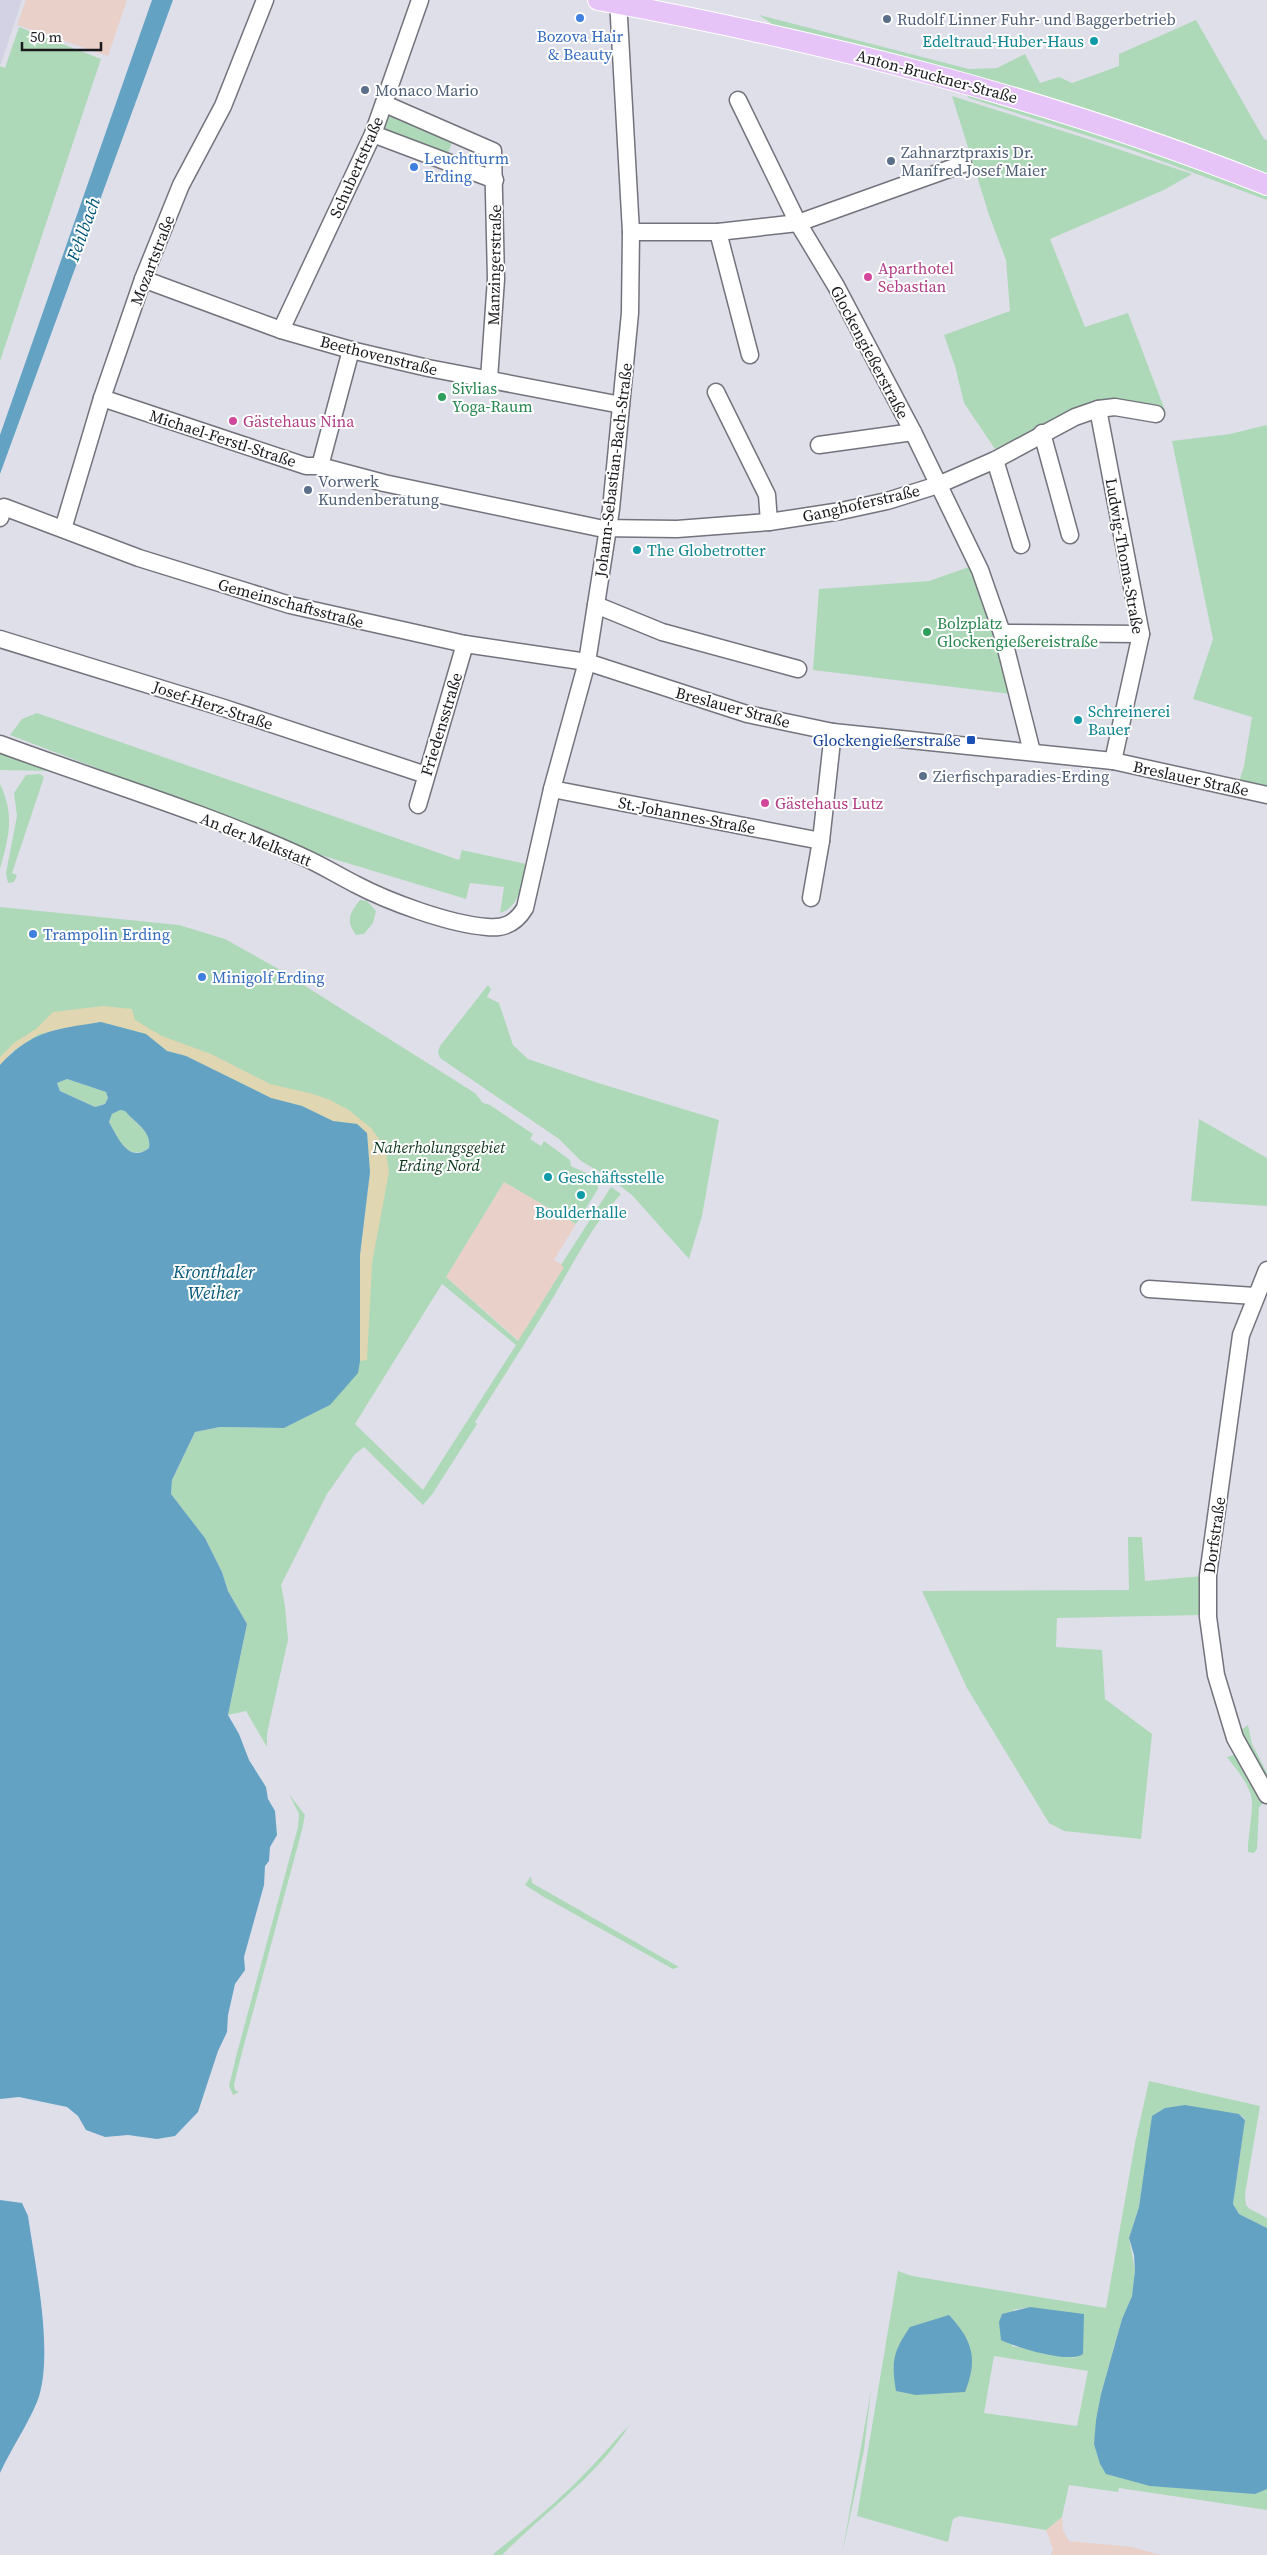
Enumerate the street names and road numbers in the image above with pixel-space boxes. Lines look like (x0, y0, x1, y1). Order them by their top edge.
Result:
street label: Anton-Bruckner-Straße (854, 44, 1020, 108)
street label: Schubertstraße (324, 113, 388, 221)
street label: Manzingerstraße (482, 204, 506, 326)
street label: Mozartstraße (125, 212, 179, 308)
street label: Glockengießerstraße (825, 281, 915, 423)
street label: Beethovenstraße (318, 330, 440, 380)
street label: Johann-Sebastian-Bach-Straße (589, 362, 637, 579)
street label: Michael-Ferstl-Straße (147, 404, 299, 472)
street label: Ludwig-Thoma-Straße (1100, 476, 1150, 636)
street label: Ganghoferstraße (800, 479, 922, 527)
street label: Gemeinschaftsstraße (216, 573, 366, 633)
street label: Friedensstraße (415, 670, 467, 778)
street label: Josef-Herz-Straße (149, 675, 276, 735)
street label: Breslauer Straße (673, 681, 793, 733)
street label: Breslauer Straße (1131, 755, 1251, 801)
street label: St.-Johannes-Straße (617, 791, 757, 839)
street label: An der Melkstatt (197, 807, 316, 872)
street label: Dorfstraße (1198, 1495, 1230, 1575)

